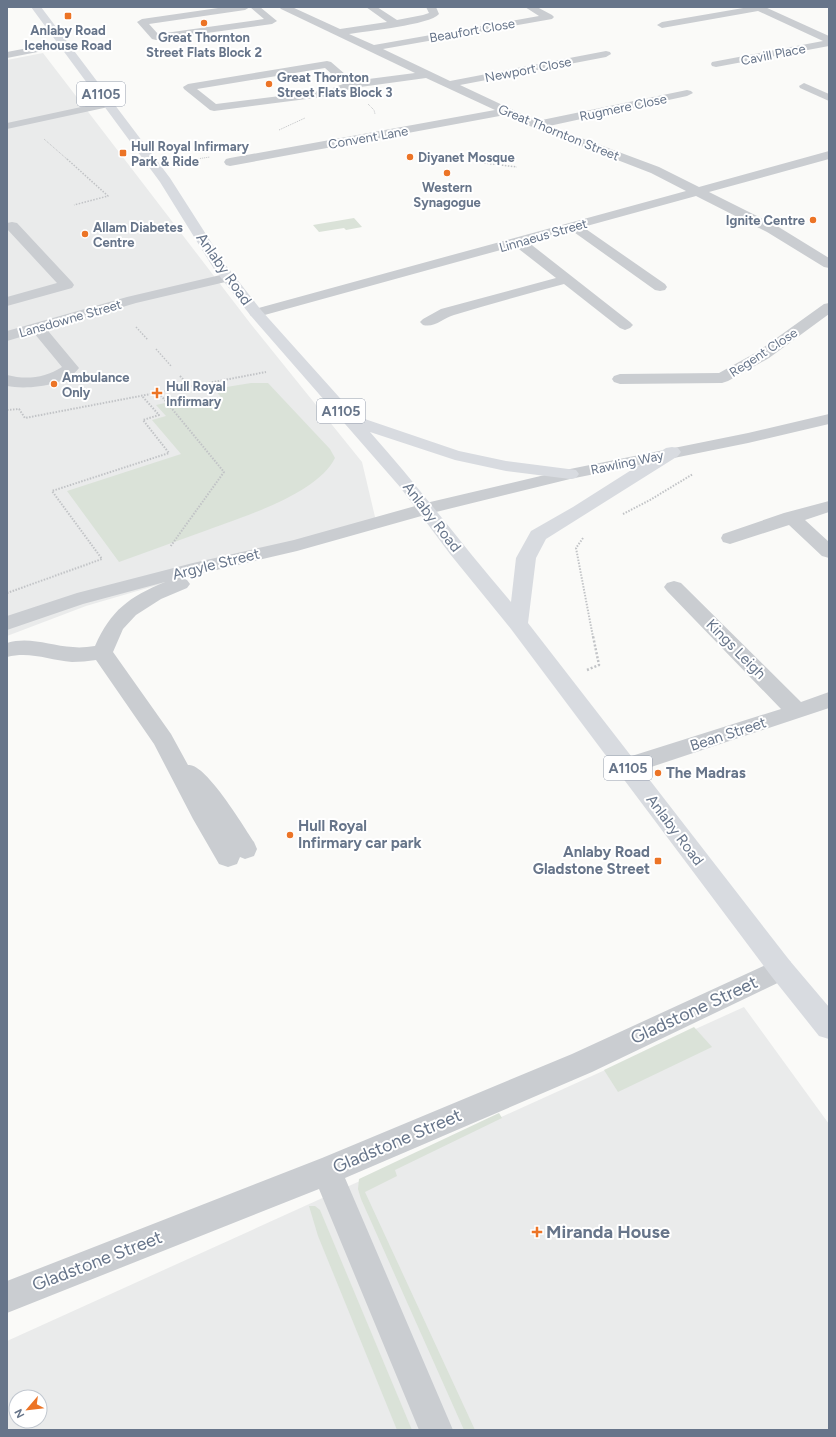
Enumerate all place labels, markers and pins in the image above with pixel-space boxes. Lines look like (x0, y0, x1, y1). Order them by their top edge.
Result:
marker: Anlaby Road Icehouse Road (63, 11, 73, 21)
marker: Great Thornton Street Flats Block 2 (199, 18, 209, 28)
place label: Anlaby Road Icehouse Road (24, 23, 112, 53)
place label: Great Thornton Street Flats Block 2 (146, 30, 262, 60)
place label: Great Thornton Street Flats Block 3 (277, 70, 393, 100)
marker: Great Thornton Street Flats Block 3 (264, 79, 274, 89)
place label: Hull Royal Infirmary Park & Ride (131, 139, 250, 169)
marker: Hull Royal Infirmary Park & Ride (118, 148, 128, 158)
place label: Diyanet Mosque (418, 150, 515, 165)
marker: Diyanet Mosque (405, 152, 415, 162)
marker: Western Synagogue (442, 168, 452, 178)
place label: Western Synagogue (413, 180, 481, 210)
place label: Ignite Centre (726, 213, 805, 228)
marker: Ignite Centre (808, 215, 818, 225)
place label: Allam Diabetes Centre (93, 220, 183, 250)
marker: Allam Diabetes Centre (80, 229, 90, 239)
place label: Ambulance Only (62, 370, 130, 400)
marker: Ambulance Only (49, 379, 59, 389)
place label: Hull Royal Infirmary (166, 379, 226, 409)
marker: Hull Royal Infirmary (151, 387, 163, 399)
place label: The Madras (666, 764, 746, 782)
marker: The Madras (653, 768, 663, 778)
place label: Hull Royal Infirmary car park (298, 817, 422, 852)
marker: Hull Royal Infirmary car park (285, 830, 295, 840)
place label: Anlaby Road Gladstone Street (533, 843, 650, 878)
marker: Anlaby Road Gladstone Street (653, 856, 663, 866)
place label: Miranda House (546, 1221, 670, 1243)
marker: Miranda House (531, 1226, 543, 1238)

